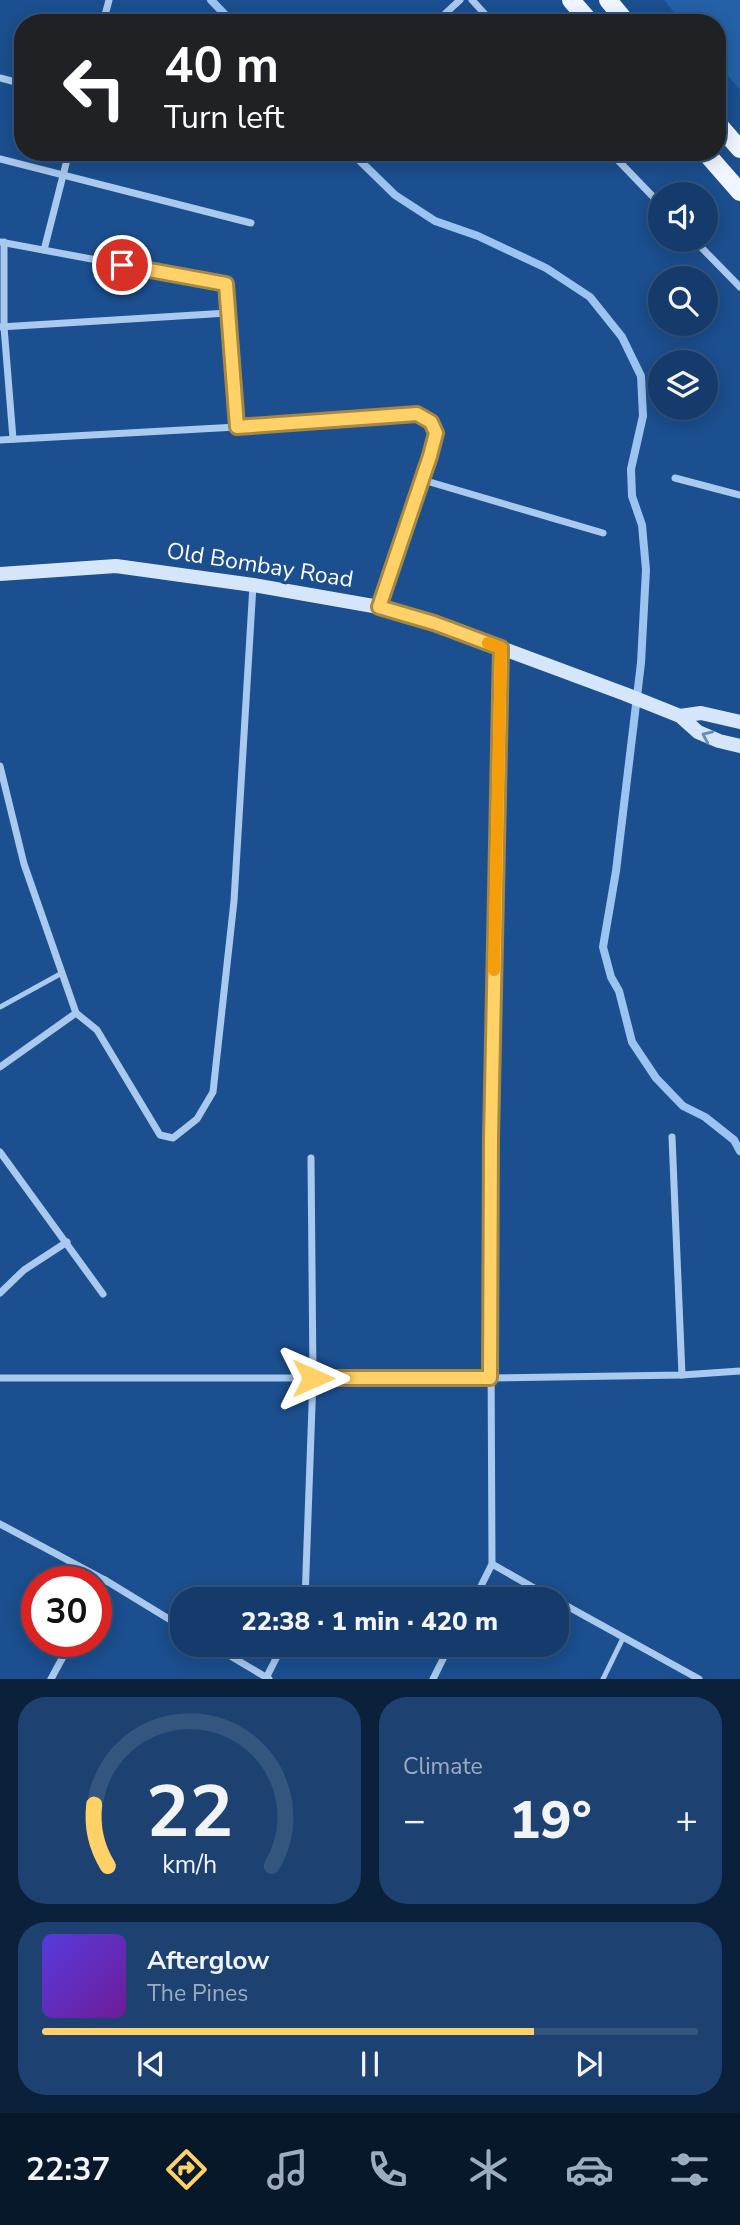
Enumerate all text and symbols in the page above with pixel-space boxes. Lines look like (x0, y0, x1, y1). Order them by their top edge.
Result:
text: 40 m (164, 32, 279, 99)
icon: left (49, 42, 140, 133)
text: Turn left (164, 96, 284, 139)
map controls (648, 182, 718, 420)
button: sound (648, 182, 718, 252)
pin (92, 235, 152, 295)
icon: arrive (103, 246, 141, 284)
button: search (648, 266, 718, 336)
button: layers (648, 350, 718, 420)
street label: Old Bombay Road (165, 535, 355, 595)
one-way arrow (702, 730, 715, 744)
position arrow (276, 1341, 350, 1415)
speed limit sign: 30 (21, 1566, 112, 1657)
text: 22:38 · 1 min · 420 m (241, 1604, 498, 1639)
text: Climate (403, 1751, 483, 1782)
text: 22 (146, 1763, 233, 1863)
text: 19° (509, 1785, 592, 1856)
text: − (403, 1795, 426, 1846)
text: + (675, 1795, 698, 1846)
text: km/h (162, 1848, 217, 1882)
text: Afterglow (147, 1943, 270, 1978)
text: The Pines (147, 1978, 248, 2009)
icon: previous (132, 2045, 170, 2083)
icon: pause (351, 2045, 389, 2083)
icon: next (570, 2045, 608, 2083)
icon: directions (162, 2145, 211, 2194)
icon: music (263, 2145, 312, 2194)
icon: phone (363, 2145, 412, 2194)
icon: climate (464, 2145, 513, 2194)
icon: car (565, 2145, 614, 2194)
icon: filters (665, 2145, 714, 2194)
text: 22:37 (26, 2148, 111, 2191)

